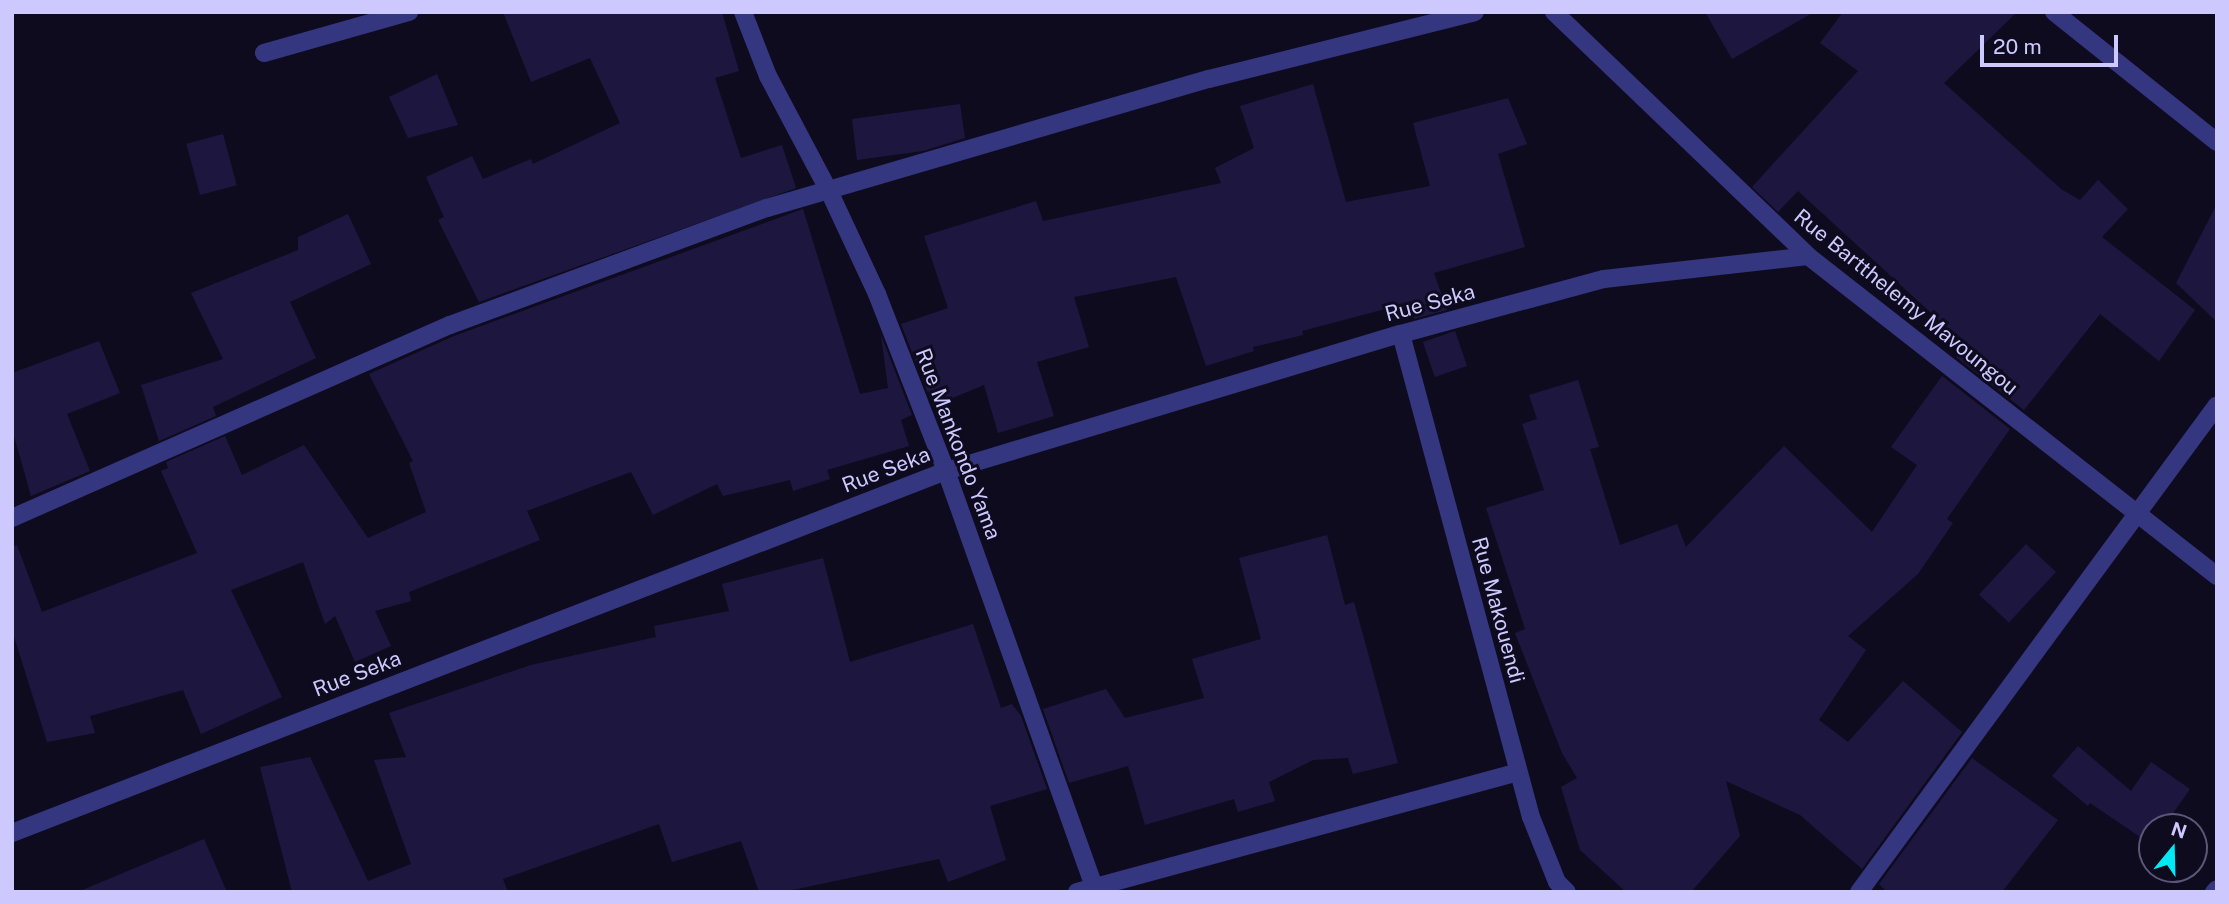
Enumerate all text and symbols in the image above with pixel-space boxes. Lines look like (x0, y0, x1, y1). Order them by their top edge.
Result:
scale bar (1984, 21, 2122, 65)
text: 20 m (1993, 34, 2042, 59)
street label: Rue Bartthelemy Mavoungou (1789, 204, 2023, 400)
street label: Rue Seka (1382, 279, 1478, 327)
street label: Rue Mankondo Yama (910, 345, 1006, 543)
street label: Rue Seka (838, 442, 934, 498)
street label: Rue Makouendi (1466, 534, 1530, 686)
street label: Rue Seka (309, 646, 405, 702)
north arrow (2138, 813, 2208, 883)
text: N (2169, 817, 2190, 843)

